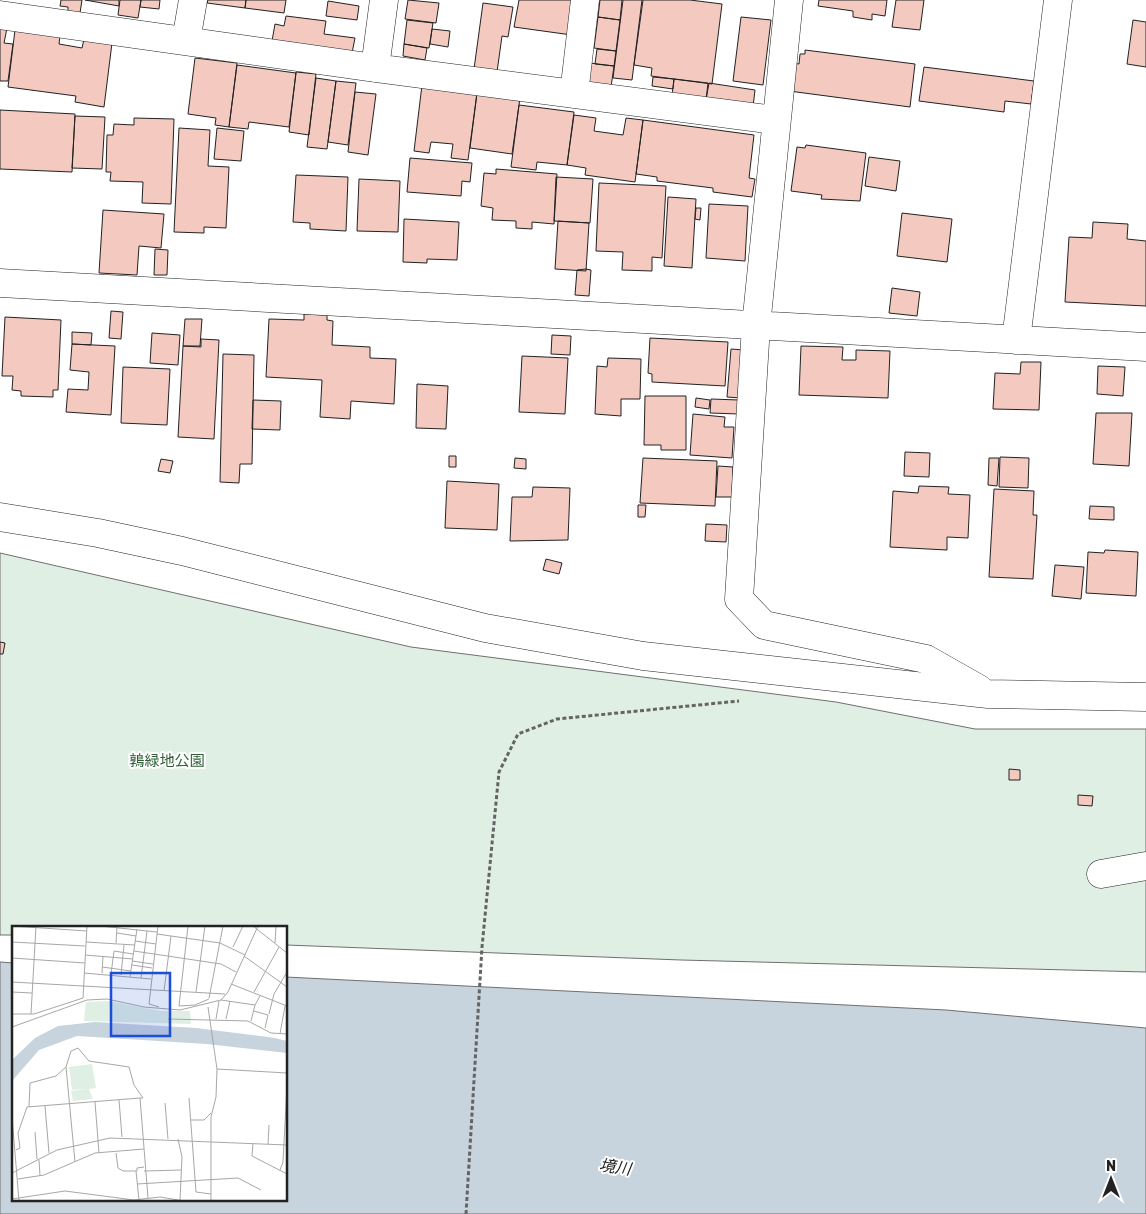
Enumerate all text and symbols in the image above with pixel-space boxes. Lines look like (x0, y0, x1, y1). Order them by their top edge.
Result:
park label: 鶉緑地公園 (129, 752, 205, 770)
inset map (12, 926, 288, 1202)
north arrow (1086, 1154, 1136, 1204)
water label: 境川 (598, 1155, 634, 1179)
text: N (1106, 1158, 1116, 1175)

